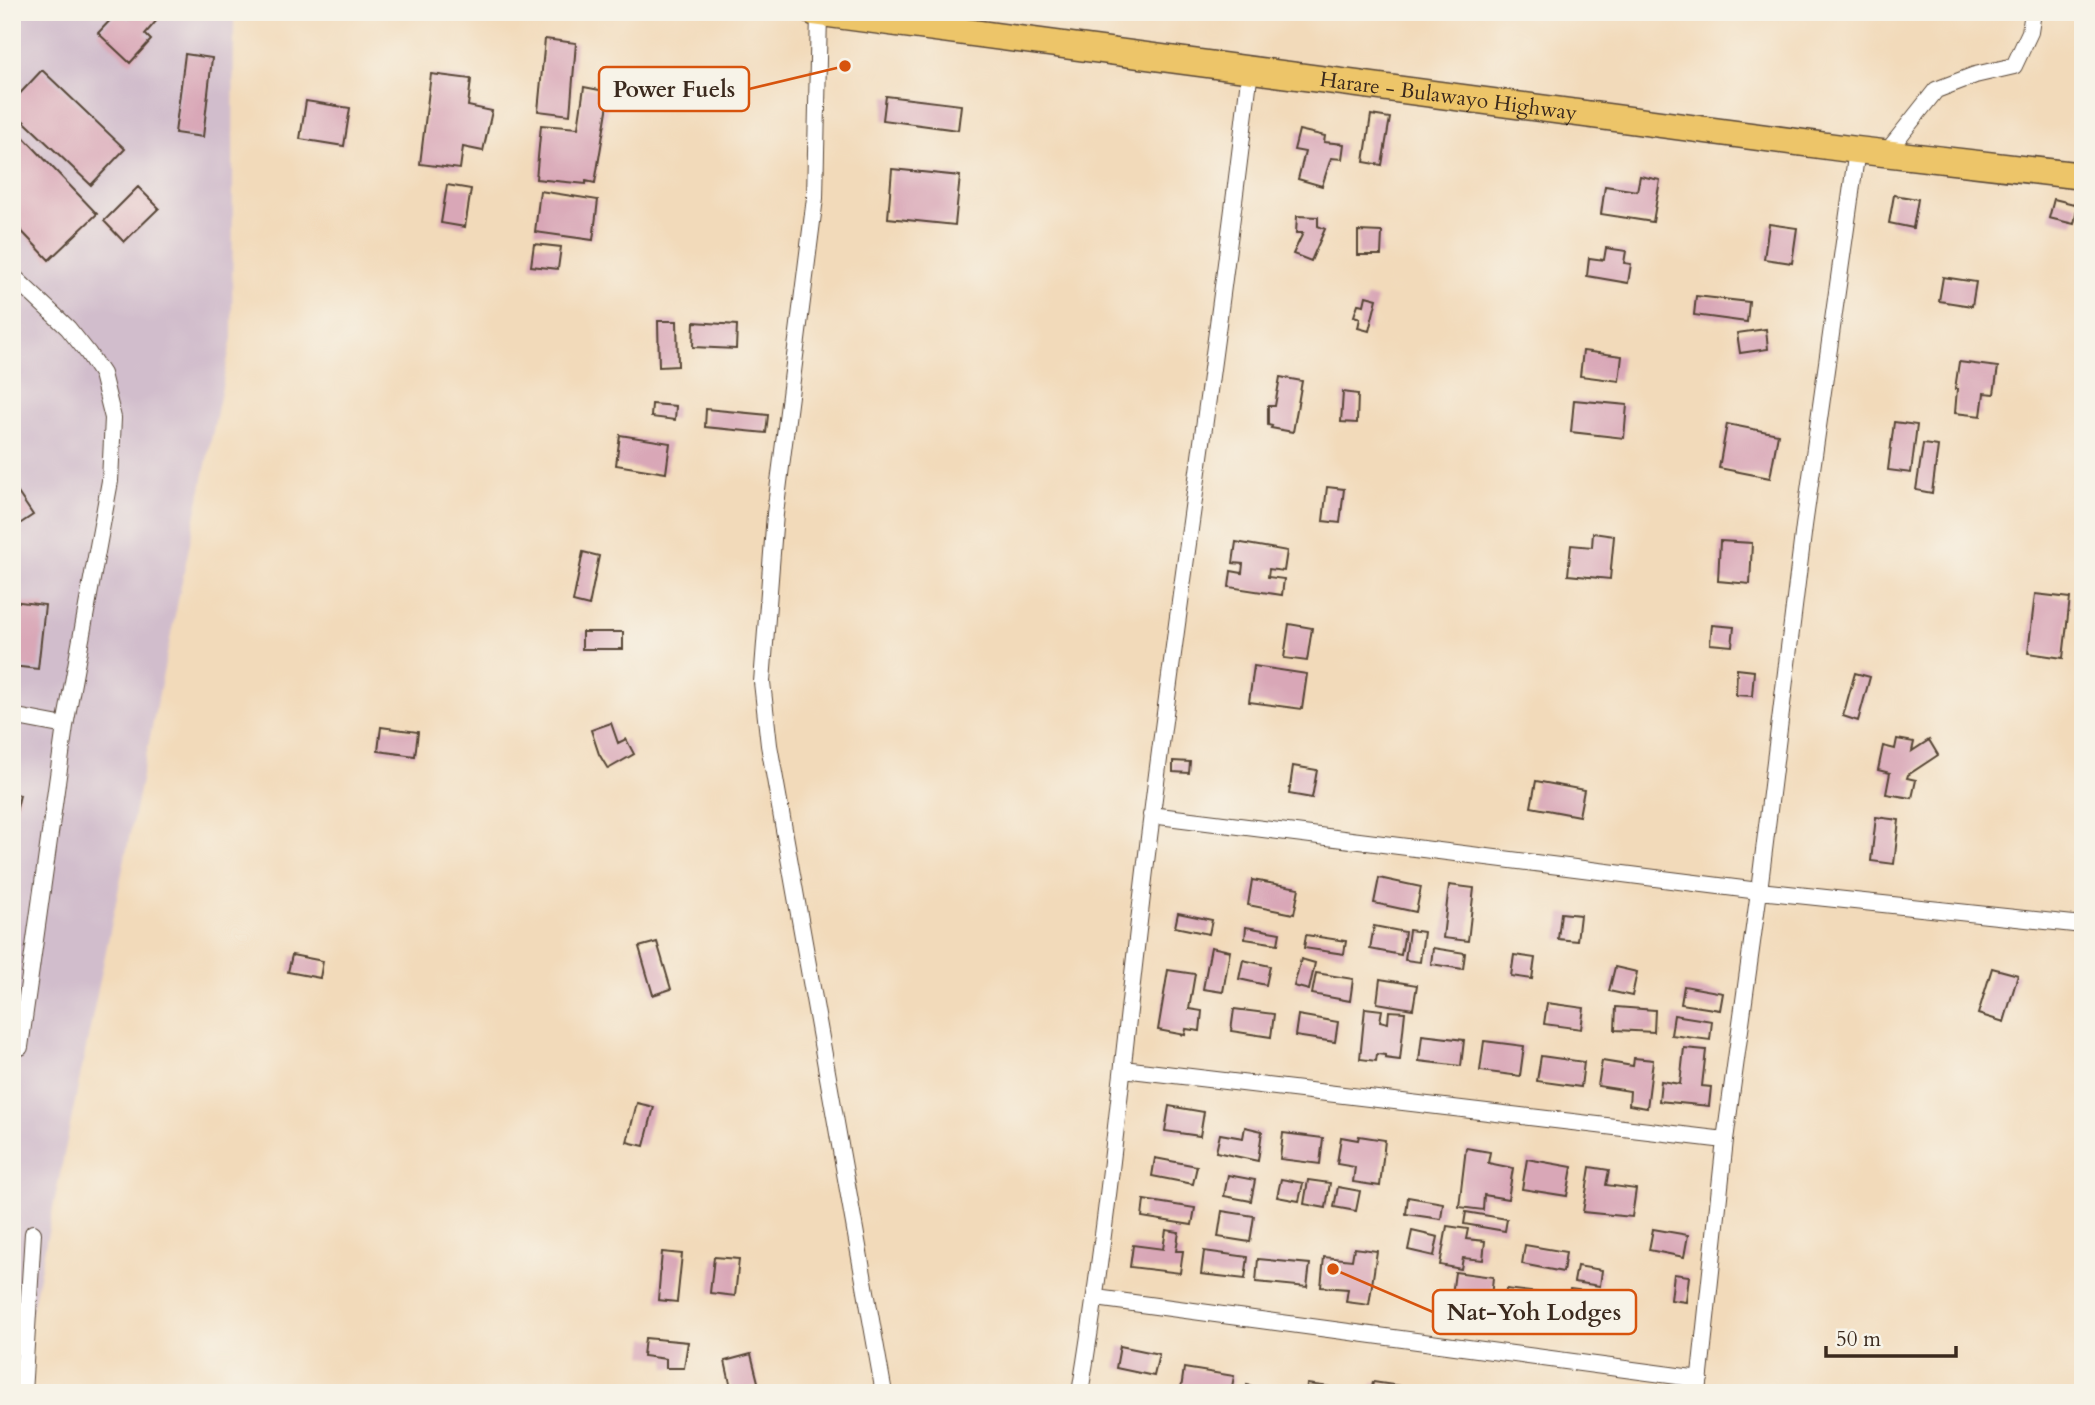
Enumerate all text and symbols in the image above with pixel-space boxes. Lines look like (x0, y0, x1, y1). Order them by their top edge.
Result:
street label: Harare - Bulawayo Highway (1318, 65, 1579, 127)
callout: Power Fuels (599, 67, 749, 111)
text: Power Fuels (613, 74, 735, 105)
callout: Nat-Yoh Lodges (1433, 1290, 1636, 1334)
text: Nat-Yoh Lodges (1447, 1297, 1621, 1328)
scale bar (1826, 1314, 1955, 1358)
text: 50 m (1836, 1325, 1881, 1354)

